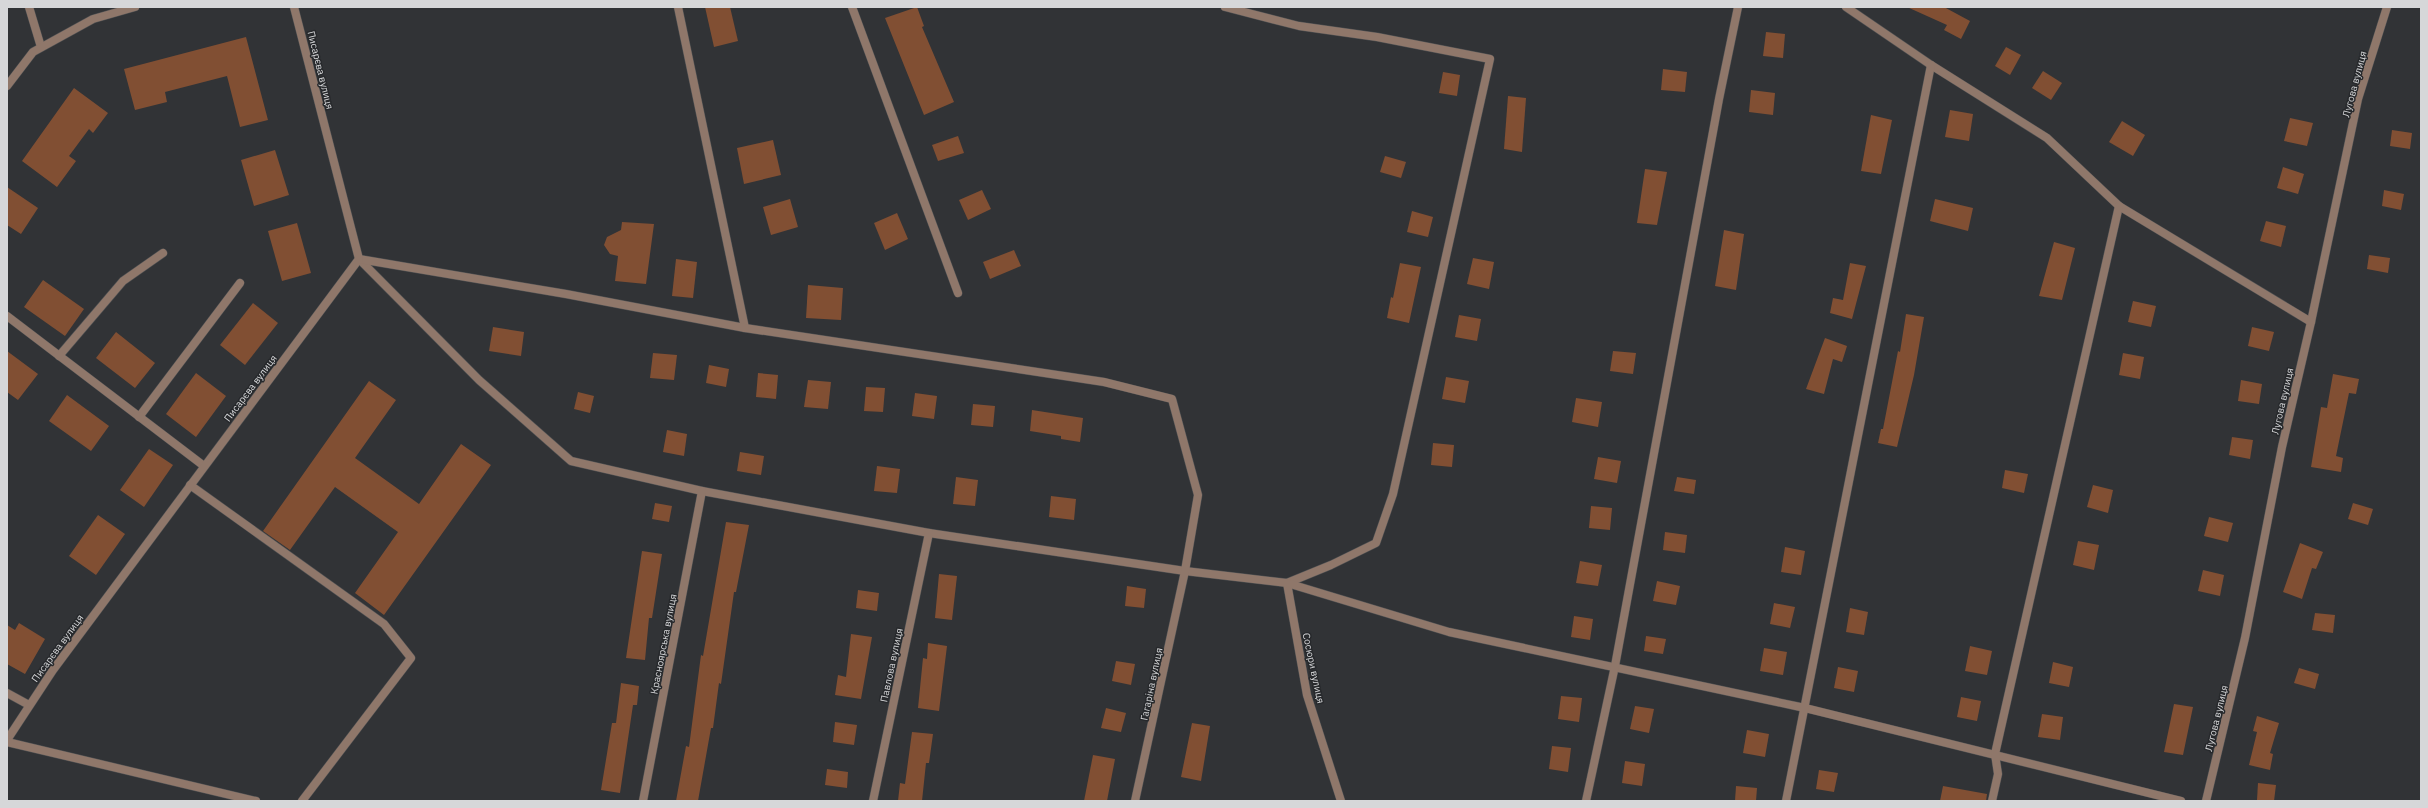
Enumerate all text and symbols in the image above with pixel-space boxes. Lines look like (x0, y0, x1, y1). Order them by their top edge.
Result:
street label: Писарєва вулиця (304, 29, 337, 111)
street label: Лугова вулиця (2339, 50, 2370, 119)
street label: Писарєва вулиця (221, 352, 280, 424)
street label: Лугова вулиця (2269, 367, 2296, 436)
street label: Красноярська вулиця (647, 593, 680, 695)
street label: Писарєва вулиця (28, 612, 86, 685)
street label: Павлова вулиця (877, 627, 906, 703)
street label: Сосюри вулиця (1300, 632, 1327, 705)
street label: Гагаріна вулиця (1137, 647, 1166, 722)
street label: Лугова вулиця (2202, 684, 2231, 753)

